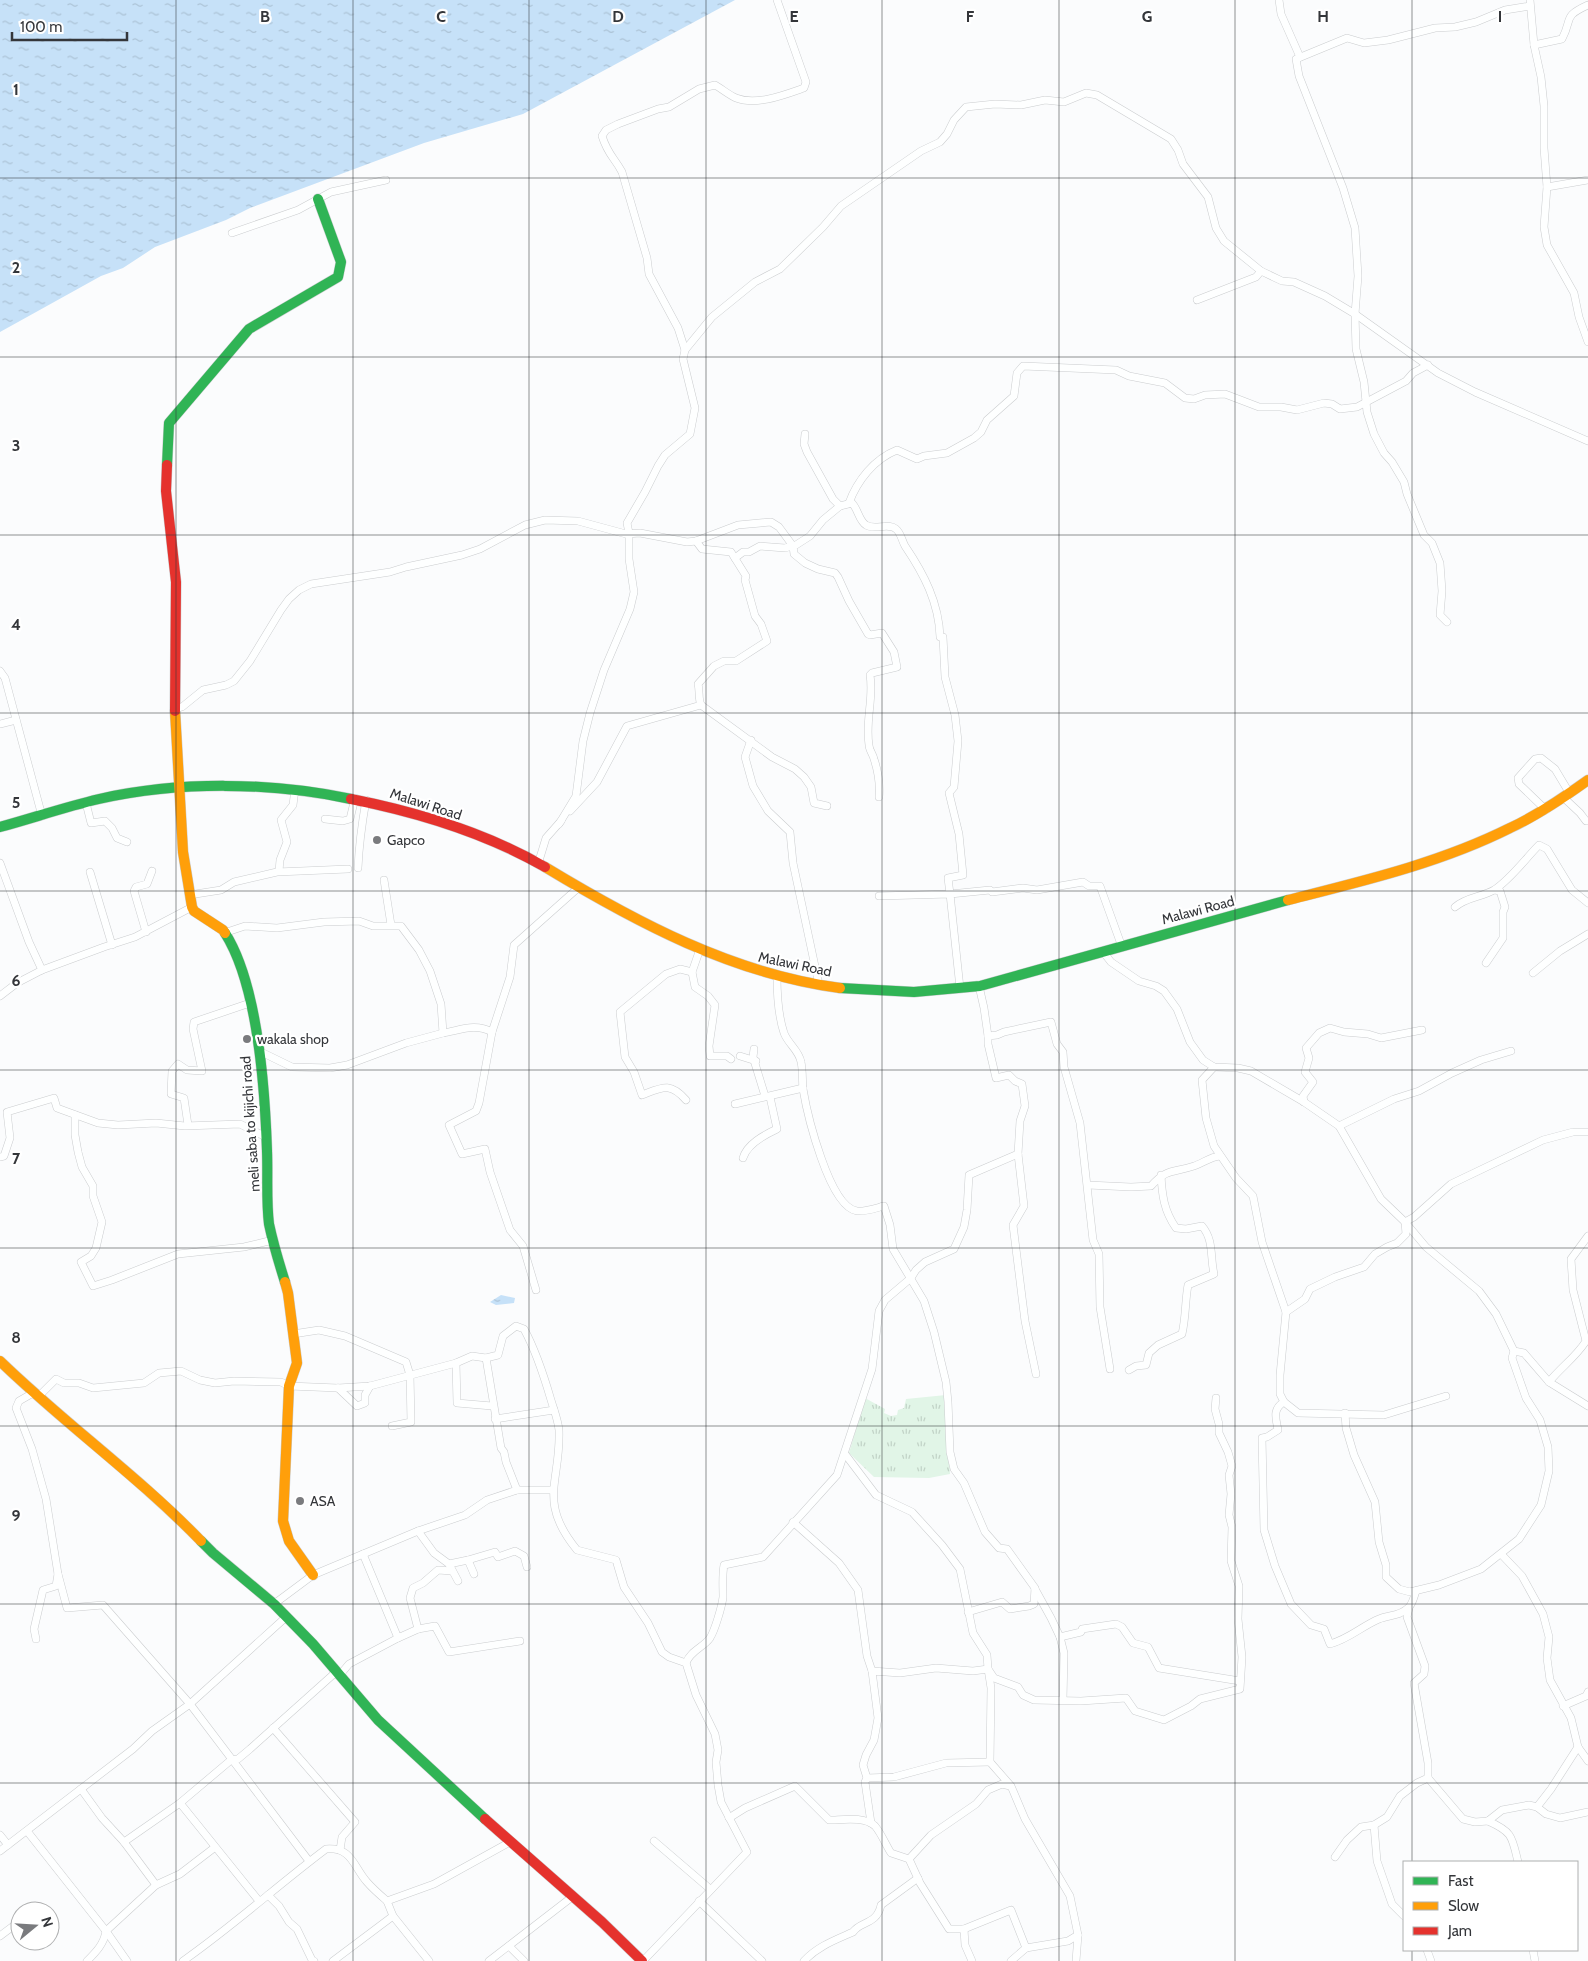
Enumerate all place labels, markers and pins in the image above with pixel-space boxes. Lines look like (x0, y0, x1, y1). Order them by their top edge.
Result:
place label: Gapco (387, 831, 425, 849)
marker: Gapco (371, 834, 383, 846)
place label: wakala shop (257, 1030, 329, 1048)
marker: wakala shop (241, 1033, 253, 1045)
place label: ASA (310, 1492, 336, 1510)
marker: ASA (294, 1495, 306, 1507)

